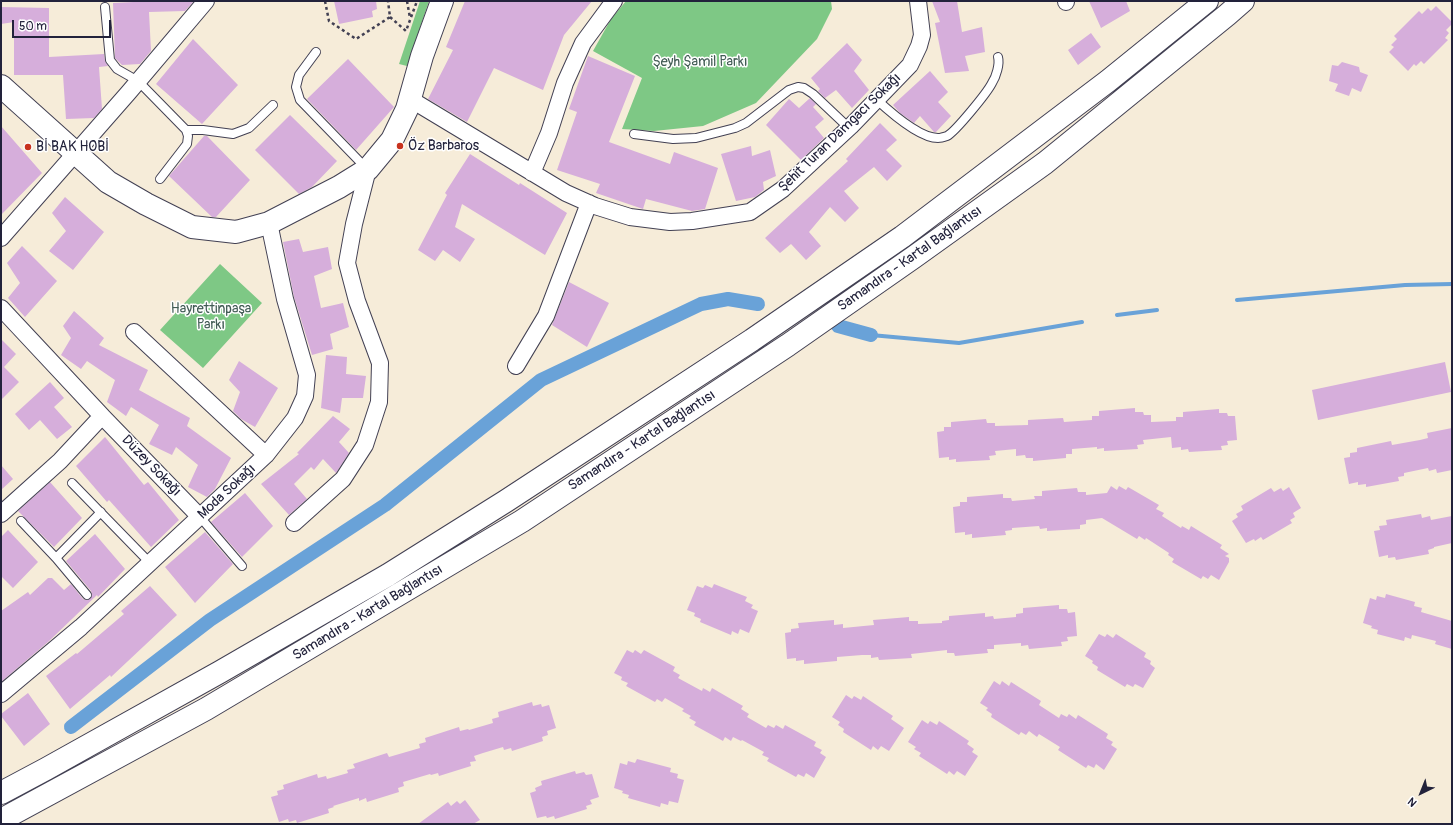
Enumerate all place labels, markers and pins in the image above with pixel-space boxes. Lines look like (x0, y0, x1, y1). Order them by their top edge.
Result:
place label: Öz Barbaros (408, 138, 479, 154)
place label: Bİ BAK HOBİ (36, 139, 109, 155)
marker: Öz Barbaros (395, 141, 405, 151)
marker: Bİ BAK HOBİ (23, 142, 33, 152)

